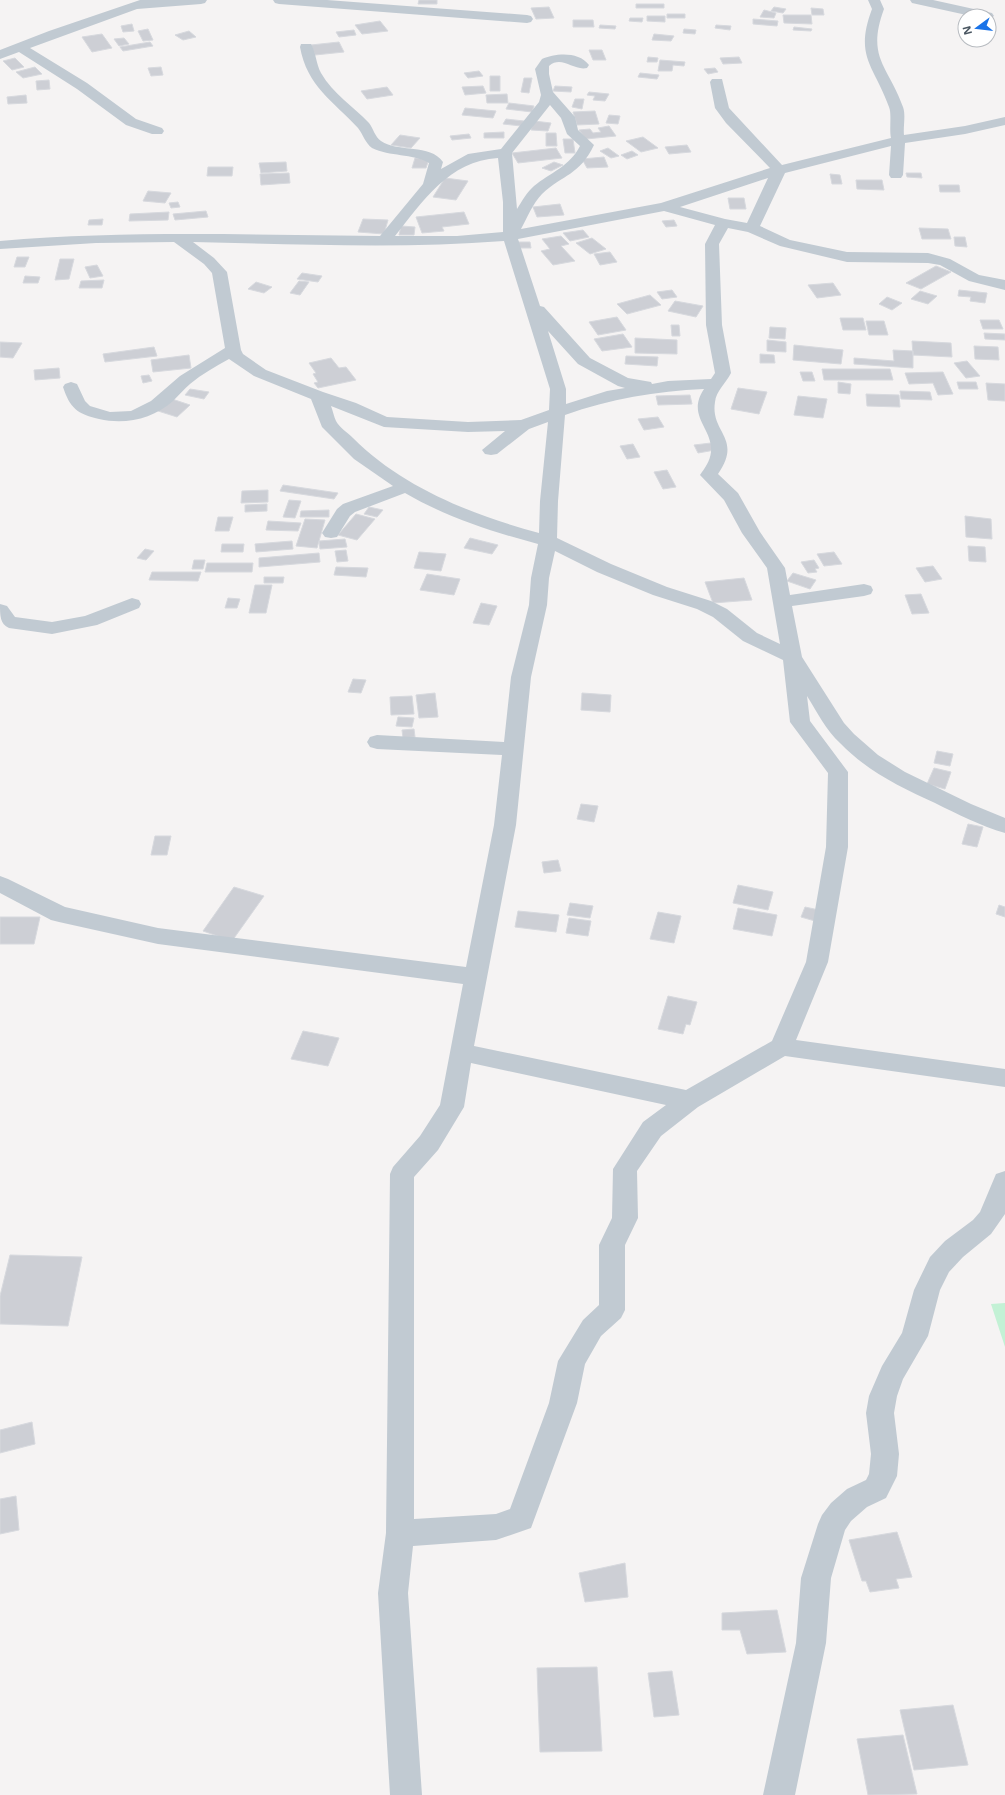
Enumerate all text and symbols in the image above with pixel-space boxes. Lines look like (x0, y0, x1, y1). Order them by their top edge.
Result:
north arrow (957, 8, 997, 48)
text: N (958, 24, 975, 37)

